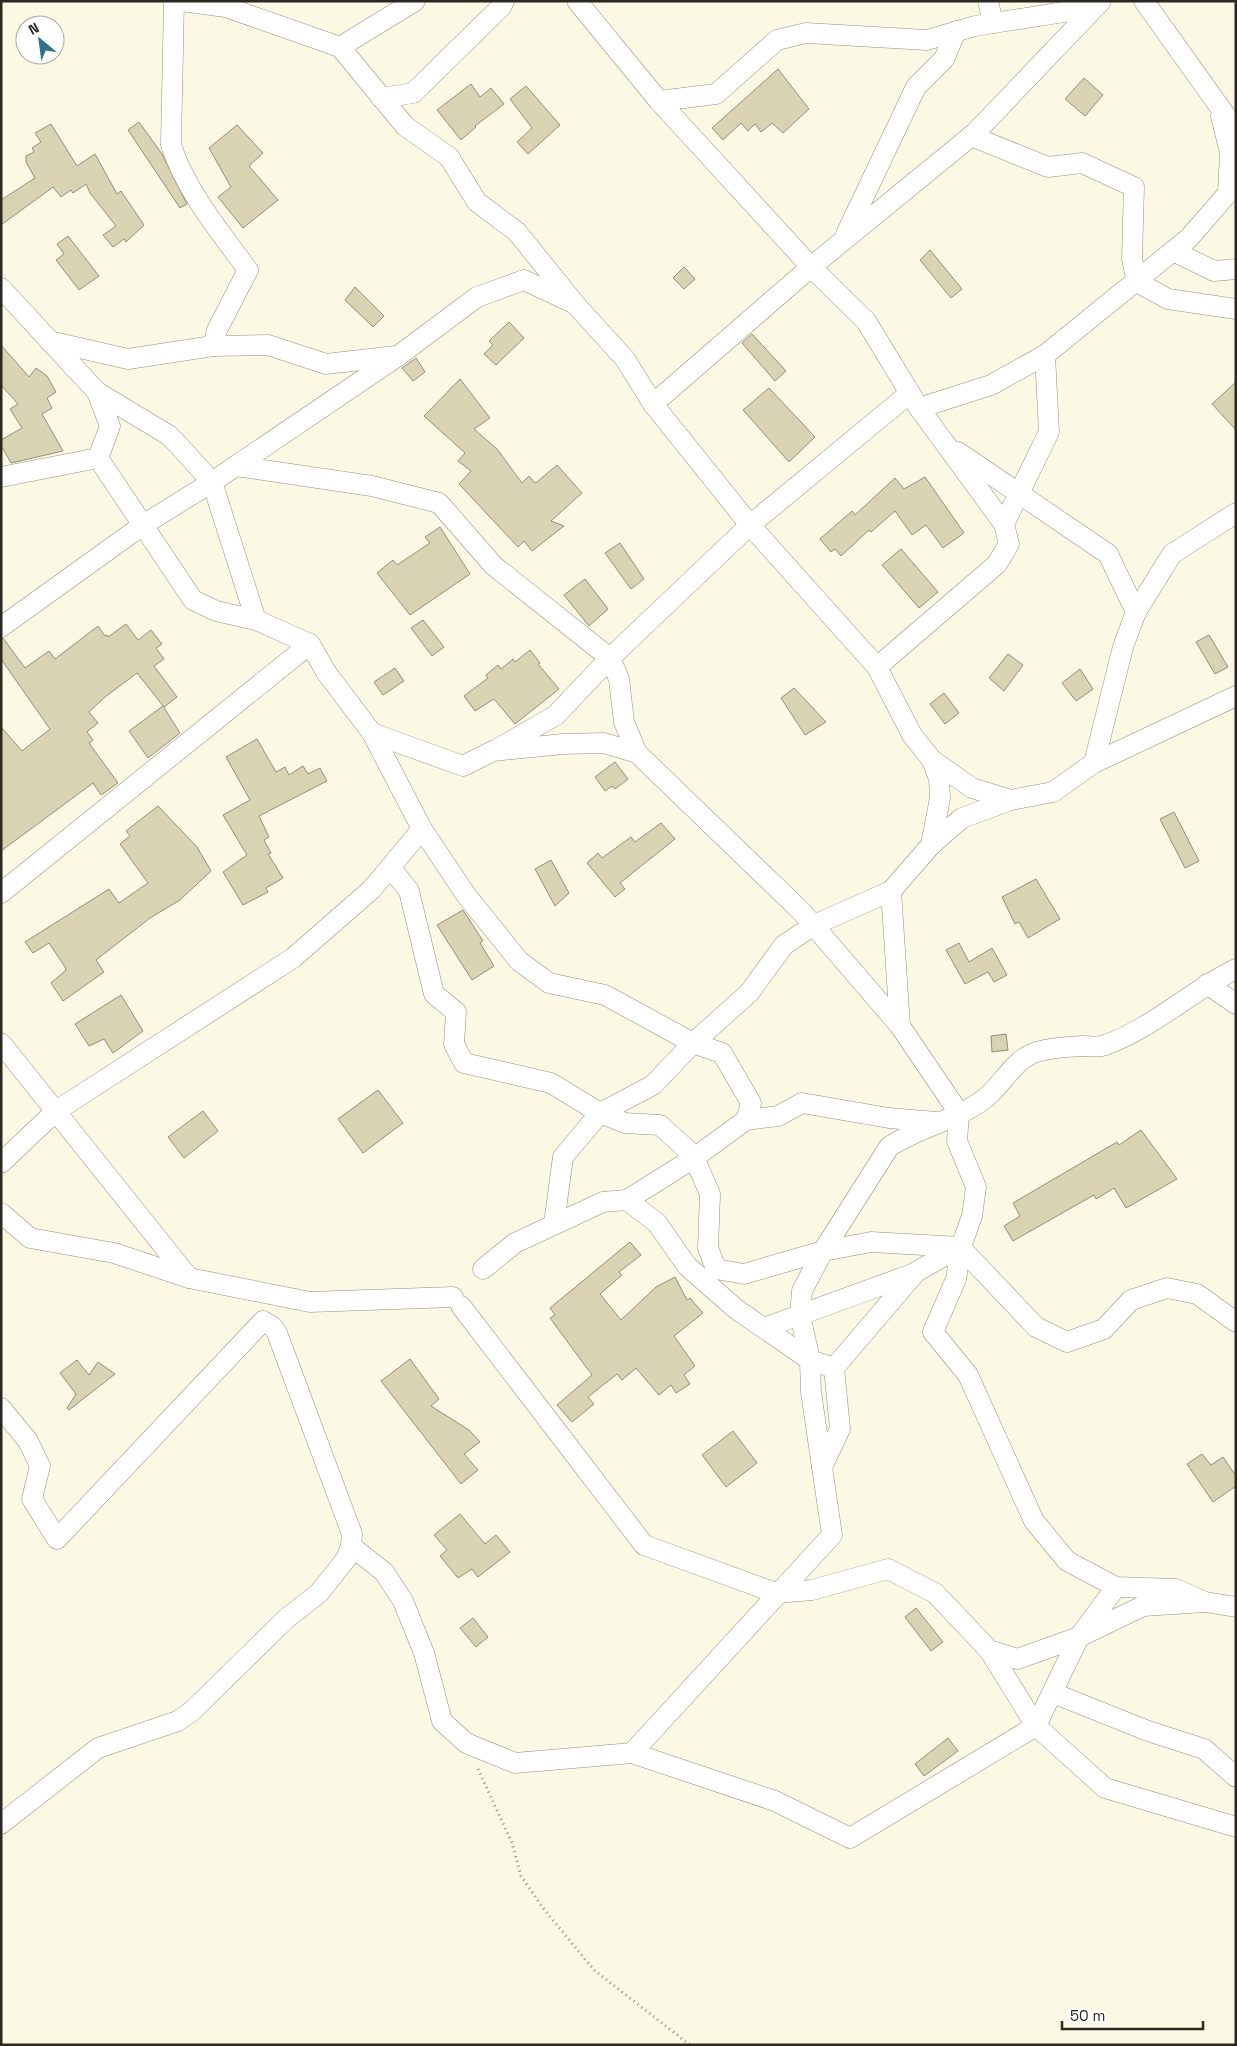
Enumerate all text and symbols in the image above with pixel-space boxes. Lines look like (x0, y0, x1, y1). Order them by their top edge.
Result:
north arrow (15, 15, 65, 65)
text: N (25, 18, 42, 39)
scale bar (1062, 1998, 1203, 2030)
text: 50 m (1070, 2006, 1105, 2025)

